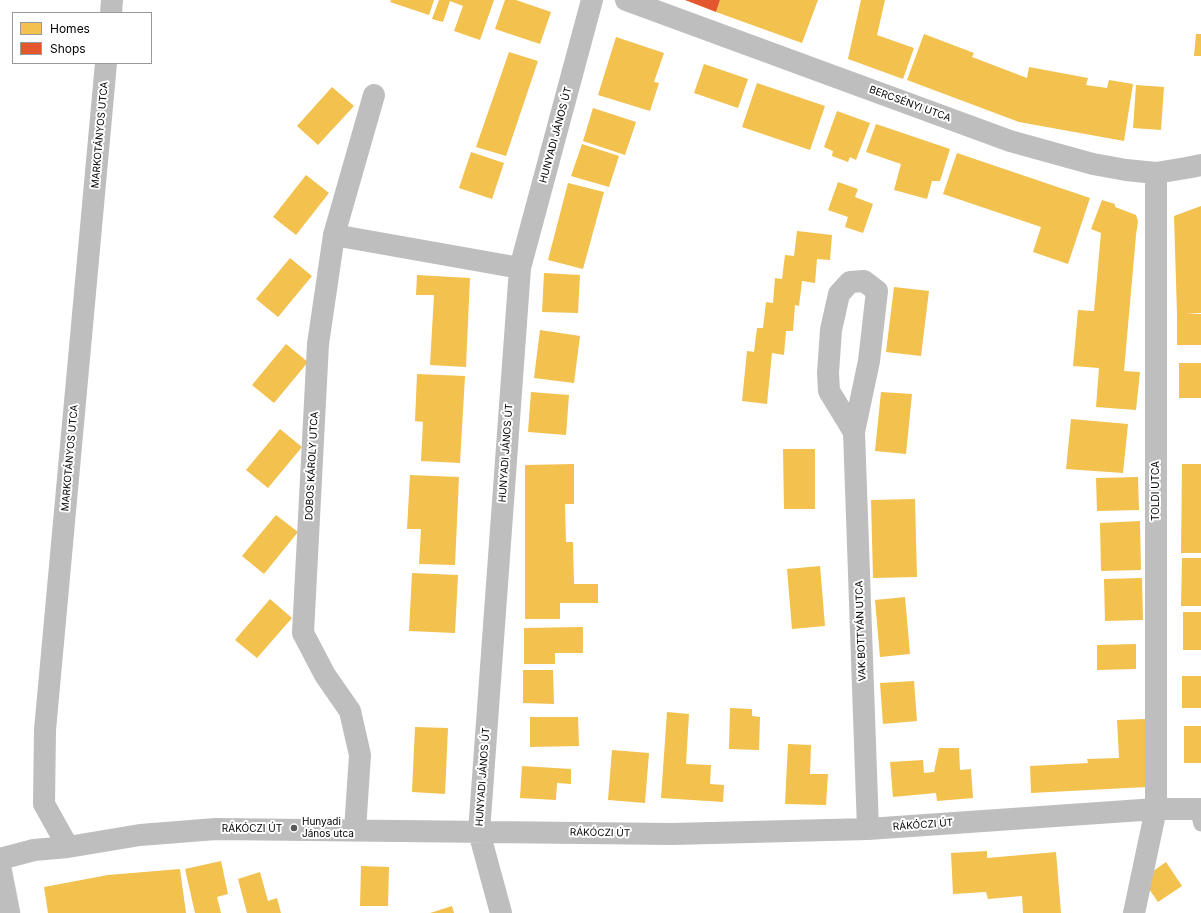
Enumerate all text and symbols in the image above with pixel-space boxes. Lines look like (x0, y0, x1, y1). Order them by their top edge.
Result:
legend (12, 12, 152, 64)
text: Homes (50, 21, 90, 36)
text: Shops (50, 41, 86, 56)
street label: MARKOTÁNYOS UTCA (89, 81, 111, 189)
street label: BERCSÉNYI UTCA (867, 84, 953, 124)
street label: HUNYADI JÁNOS ÚT (537, 86, 575, 184)
street label: HUNYADI JÁNOS ÚT (497, 403, 515, 503)
street label: MARKOTÁNYOS UTCA (59, 404, 81, 512)
street label: DOBOS KÁROLY UTCA (303, 412, 321, 520)
street label: TOLDI UTCA (1150, 461, 1162, 521)
street label: VAK BOTTYÁN UTCA (853, 581, 869, 681)
street label: HUNYADI JÁNOS ÚT (474, 727, 492, 827)
place label: Hunyadi János utca (302, 816, 354, 840)
street label: RÁKÓCZI ÚT (892, 817, 954, 833)
street label: RÁKÓCZI ÚT (222, 823, 282, 835)
marker: Hunyadi János utca (289, 823, 299, 833)
street label: RÁKÓCZI ÚT (570, 826, 630, 840)

